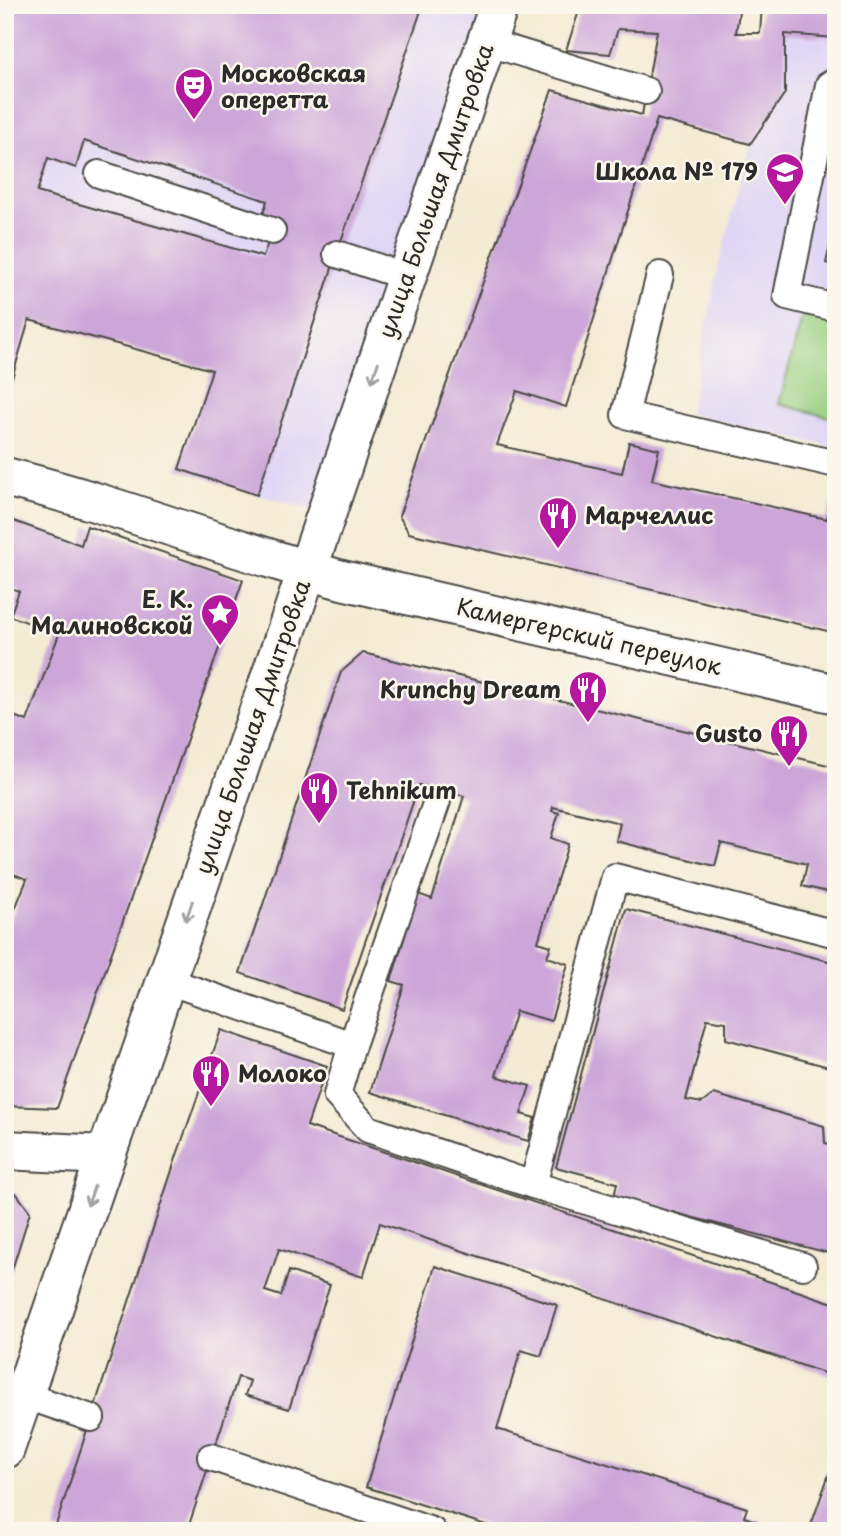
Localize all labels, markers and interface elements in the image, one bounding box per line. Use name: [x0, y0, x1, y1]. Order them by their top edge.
street label: улица Большая Дмитровка: [368, 38, 502, 343]
place label: Московская оперетта: [221, 55, 366, 116]
theatre icon: Московская оперетта: [173, 66, 215, 121]
school or university icon: Школа № 179: [764, 151, 806, 206]
place label: Школа № 179: [595, 153, 758, 188]
one-way arrow: [368, 360, 380, 382]
restaurant icon: Марчеллис: [537, 495, 579, 550]
place label: Марчеллис: [585, 497, 714, 532]
street label: улица Большая Дмитровка: [185, 574, 319, 879]
place label: Е. К. Малиновской: [31, 581, 193, 642]
street label: Камергерский переулок: [453, 588, 726, 683]
place icon: Е. К. Малиновской: [199, 592, 241, 647]
restaurant icon: Krunchy Dream: [567, 669, 609, 724]
place label: Krunchy Dream: [379, 671, 561, 706]
restaurant icon: Gusto: [768, 713, 810, 768]
place label: Gusto: [695, 715, 762, 750]
restaurant icon: Tehnikum: [298, 770, 340, 825]
place label: Tehnikum: [346, 772, 457, 807]
one-way arrow: [182, 900, 195, 922]
restaurant icon: Молоко: [190, 1053, 232, 1108]
place label: Молоко: [238, 1055, 327, 1090]
one-way arrow: [84, 1184, 96, 1206]

